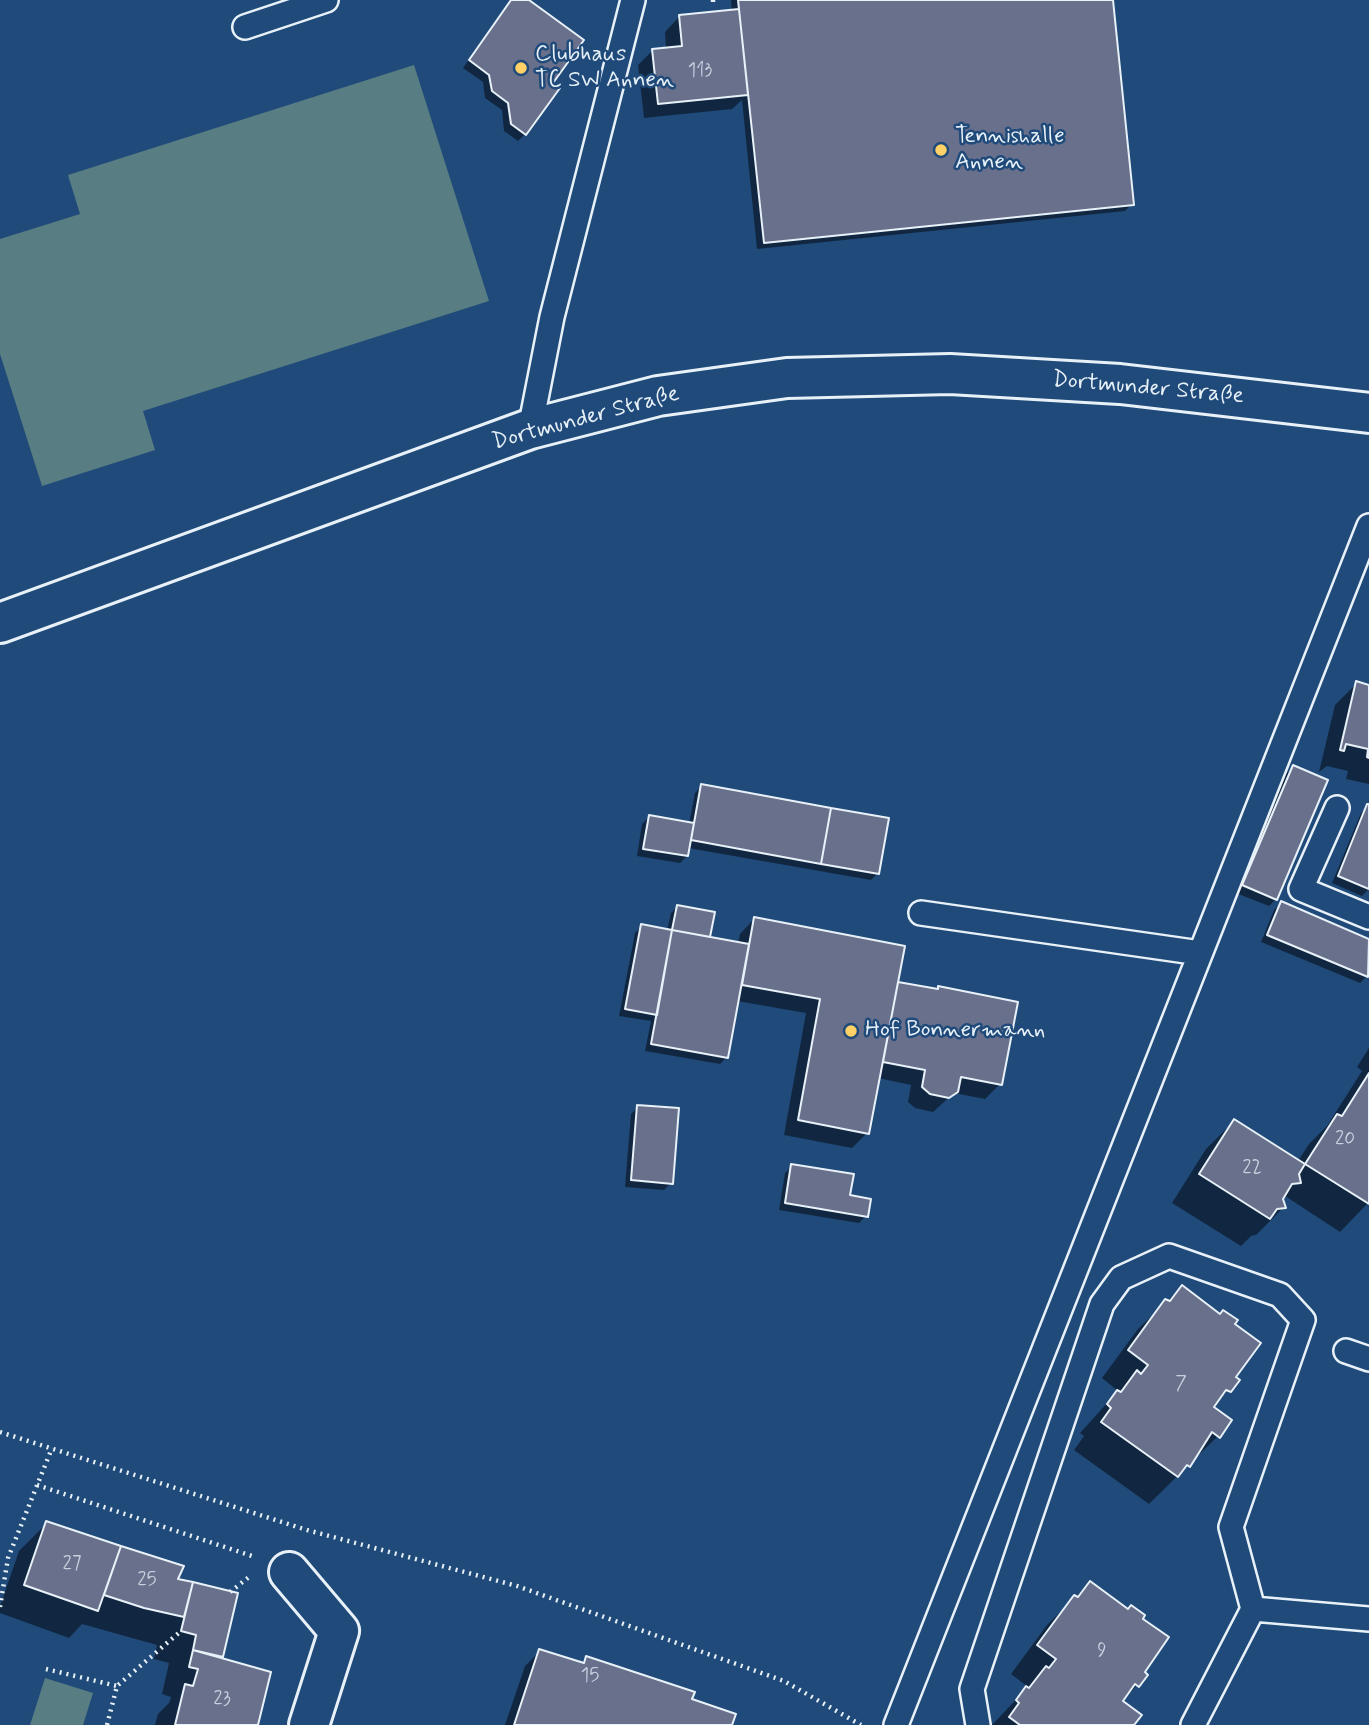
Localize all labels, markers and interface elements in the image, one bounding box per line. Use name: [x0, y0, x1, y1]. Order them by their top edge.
place label: Clubhaus TC SW Annen: [535, 41, 674, 95]
marker: Clubhaus TC SW Annen: [513, 60, 529, 76]
house number: 113: [688, 61, 712, 83]
place label: Tennishalle Annen: [955, 123, 1065, 177]
marker: Tennishalle Annen: [933, 142, 949, 158]
street label: Dortmunder Straße: [1051, 367, 1245, 411]
street label: Dortmunder Straße: [490, 381, 682, 457]
place label: Hof Bonnermann: [865, 1017, 1045, 1045]
marker: Hof Bonnermann: [843, 1023, 859, 1039]
house number: 20: [1335, 1129, 1355, 1151]
house number: 22: [1242, 1158, 1262, 1180]
house number: 7: [1175, 1374, 1187, 1396]
house number: 27: [63, 1554, 81, 1576]
house number: 25: [137, 1570, 157, 1592]
house number: 9: [1097, 1641, 1107, 1663]
house number: 15: [581, 1666, 599, 1688]
house number: 23: [213, 1689, 231, 1711]

